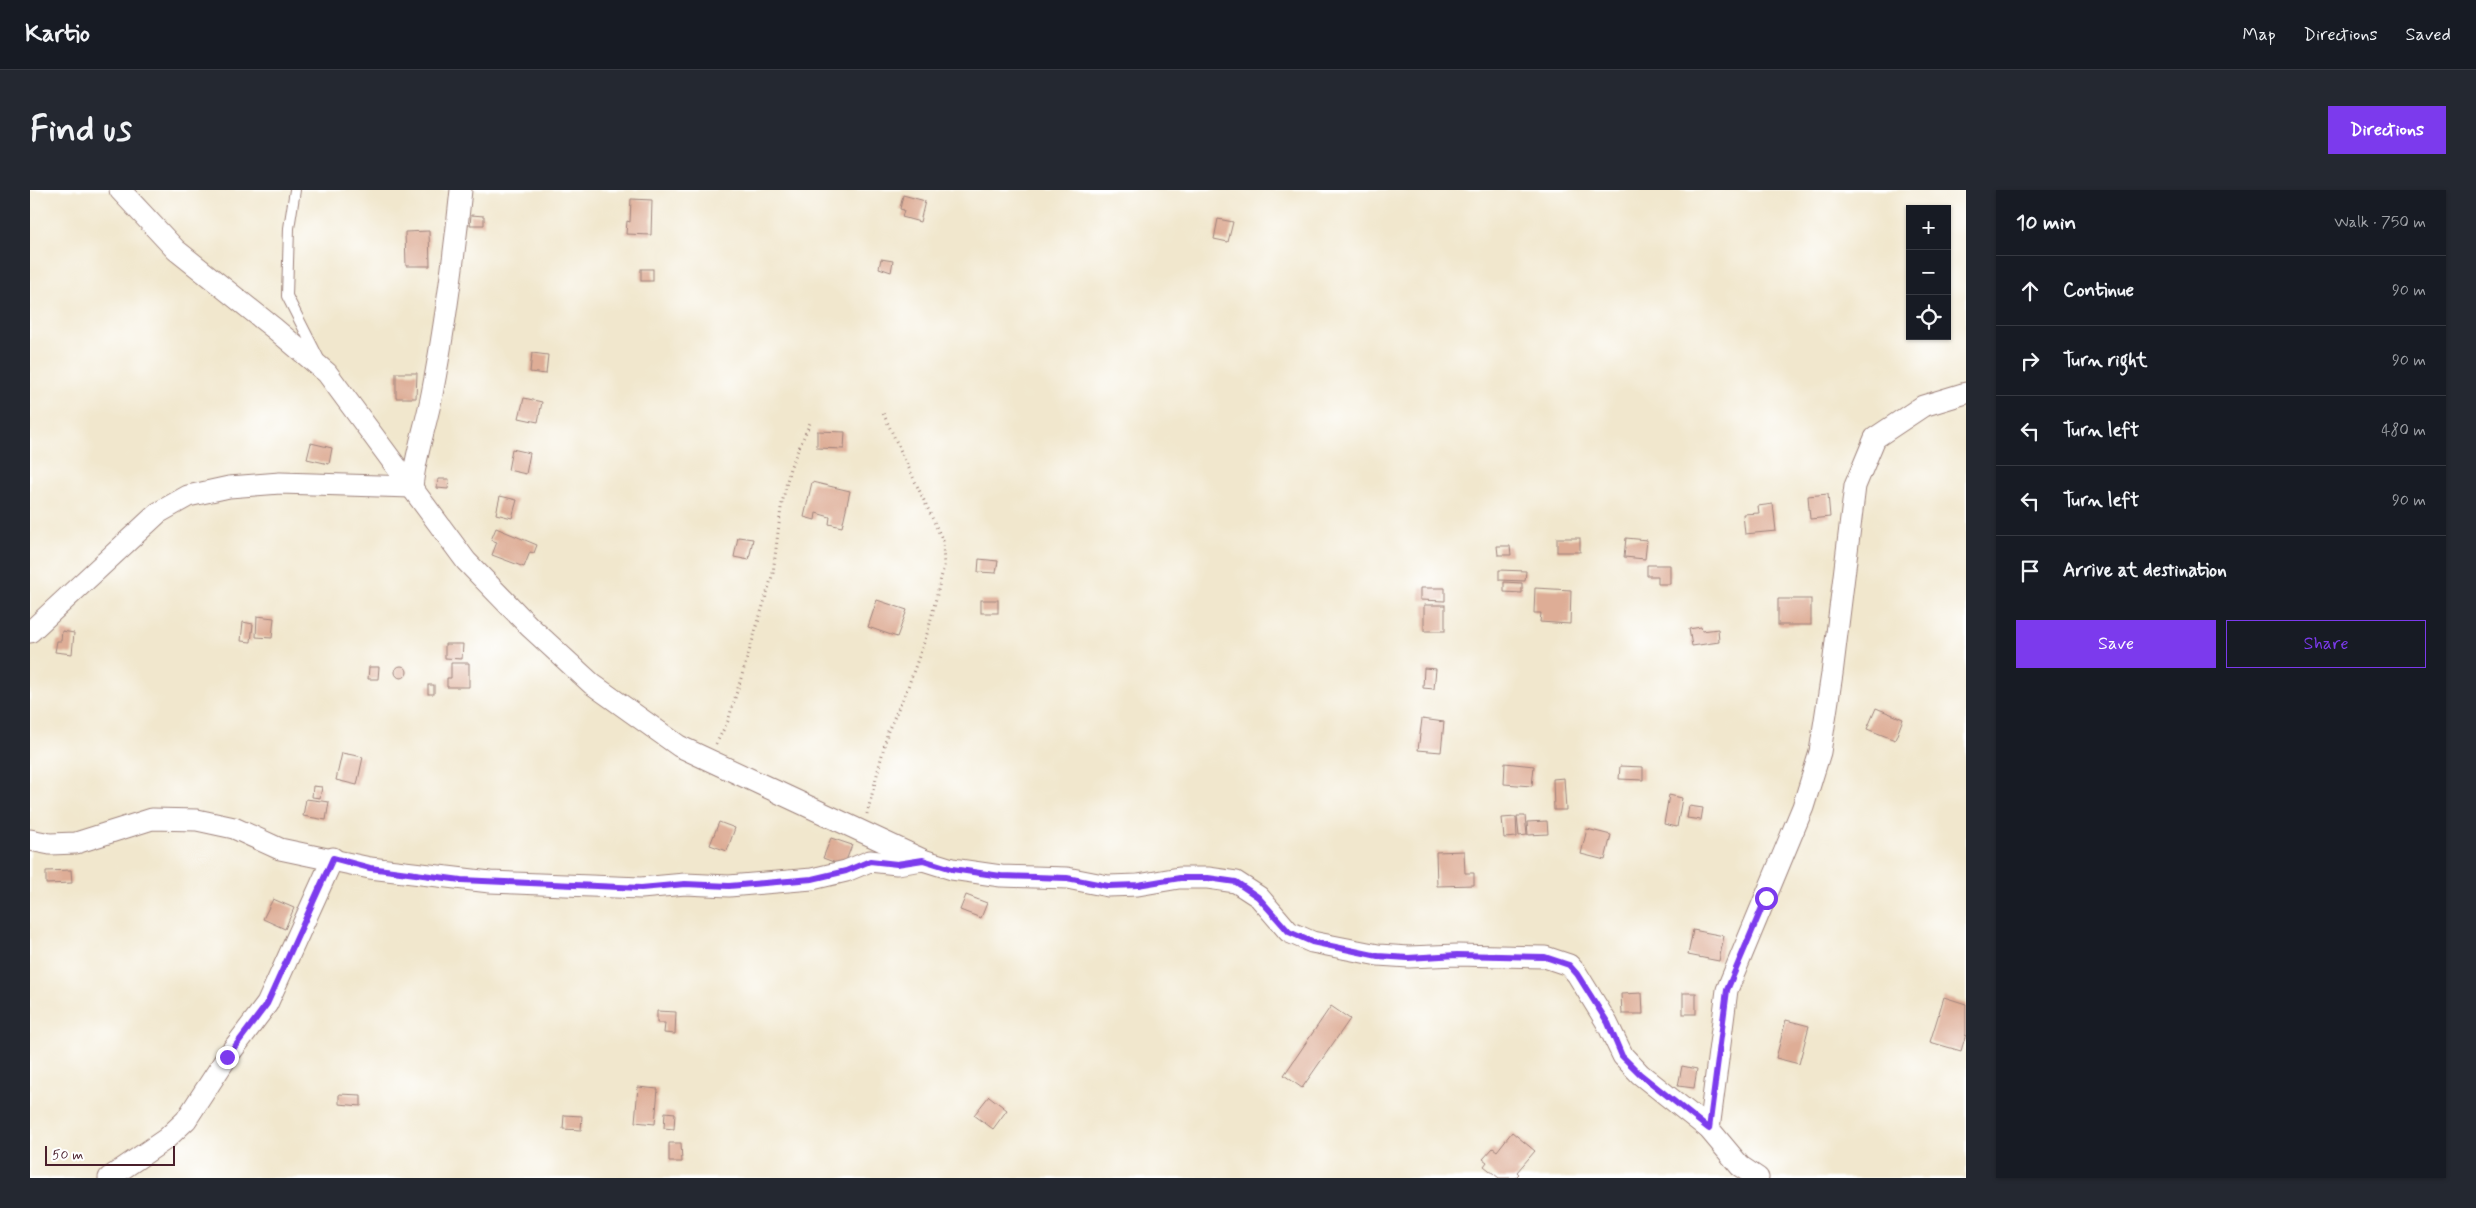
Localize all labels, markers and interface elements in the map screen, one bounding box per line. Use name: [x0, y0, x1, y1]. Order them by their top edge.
text: Kartio: [25, 19, 90, 50]
text: Map: [2243, 23, 2276, 47]
text: Directions: [2304, 23, 2378, 47]
text: Saved: [2406, 23, 2451, 47]
button: Directions: [2328, 106, 2446, 154]
text: Find us: [30, 107, 132, 153]
map controls: [1906, 205, 1951, 340]
button: +: [1906, 205, 1951, 250]
text: 10 min: [2016, 209, 2076, 237]
text: Walk · 750 m: [2334, 212, 2426, 233]
button: −: [1906, 250, 1951, 295]
icon: ahead: [2016, 277, 2044, 305]
text: Continue: [2063, 278, 2134, 303]
text: 90 m: [2392, 280, 2426, 301]
button: locate: [1906, 295, 1951, 340]
icon: right: [2016, 347, 2044, 375]
text: Turn right: [2063, 348, 2147, 373]
text: 90 m: [2392, 350, 2426, 371]
icon: left: [2016, 417, 2044, 445]
text: Turn left: [2063, 418, 2139, 443]
text: 480 m: [2381, 420, 2426, 441]
icon: left: [2016, 487, 2044, 515]
text: Turn left: [2063, 488, 2139, 513]
text: 90 m: [2392, 490, 2426, 511]
icon: arrive: [2016, 557, 2044, 585]
text: Arrive at destination: [2063, 558, 2227, 583]
button: Save: [2016, 620, 2216, 668]
button: Share: [2226, 620, 2426, 668]
route start: [1755, 887, 1778, 910]
route end: [216, 1046, 239, 1069]
scale bar: [45, 1143, 175, 1166]
text: 50 m: [52, 1146, 83, 1164]

